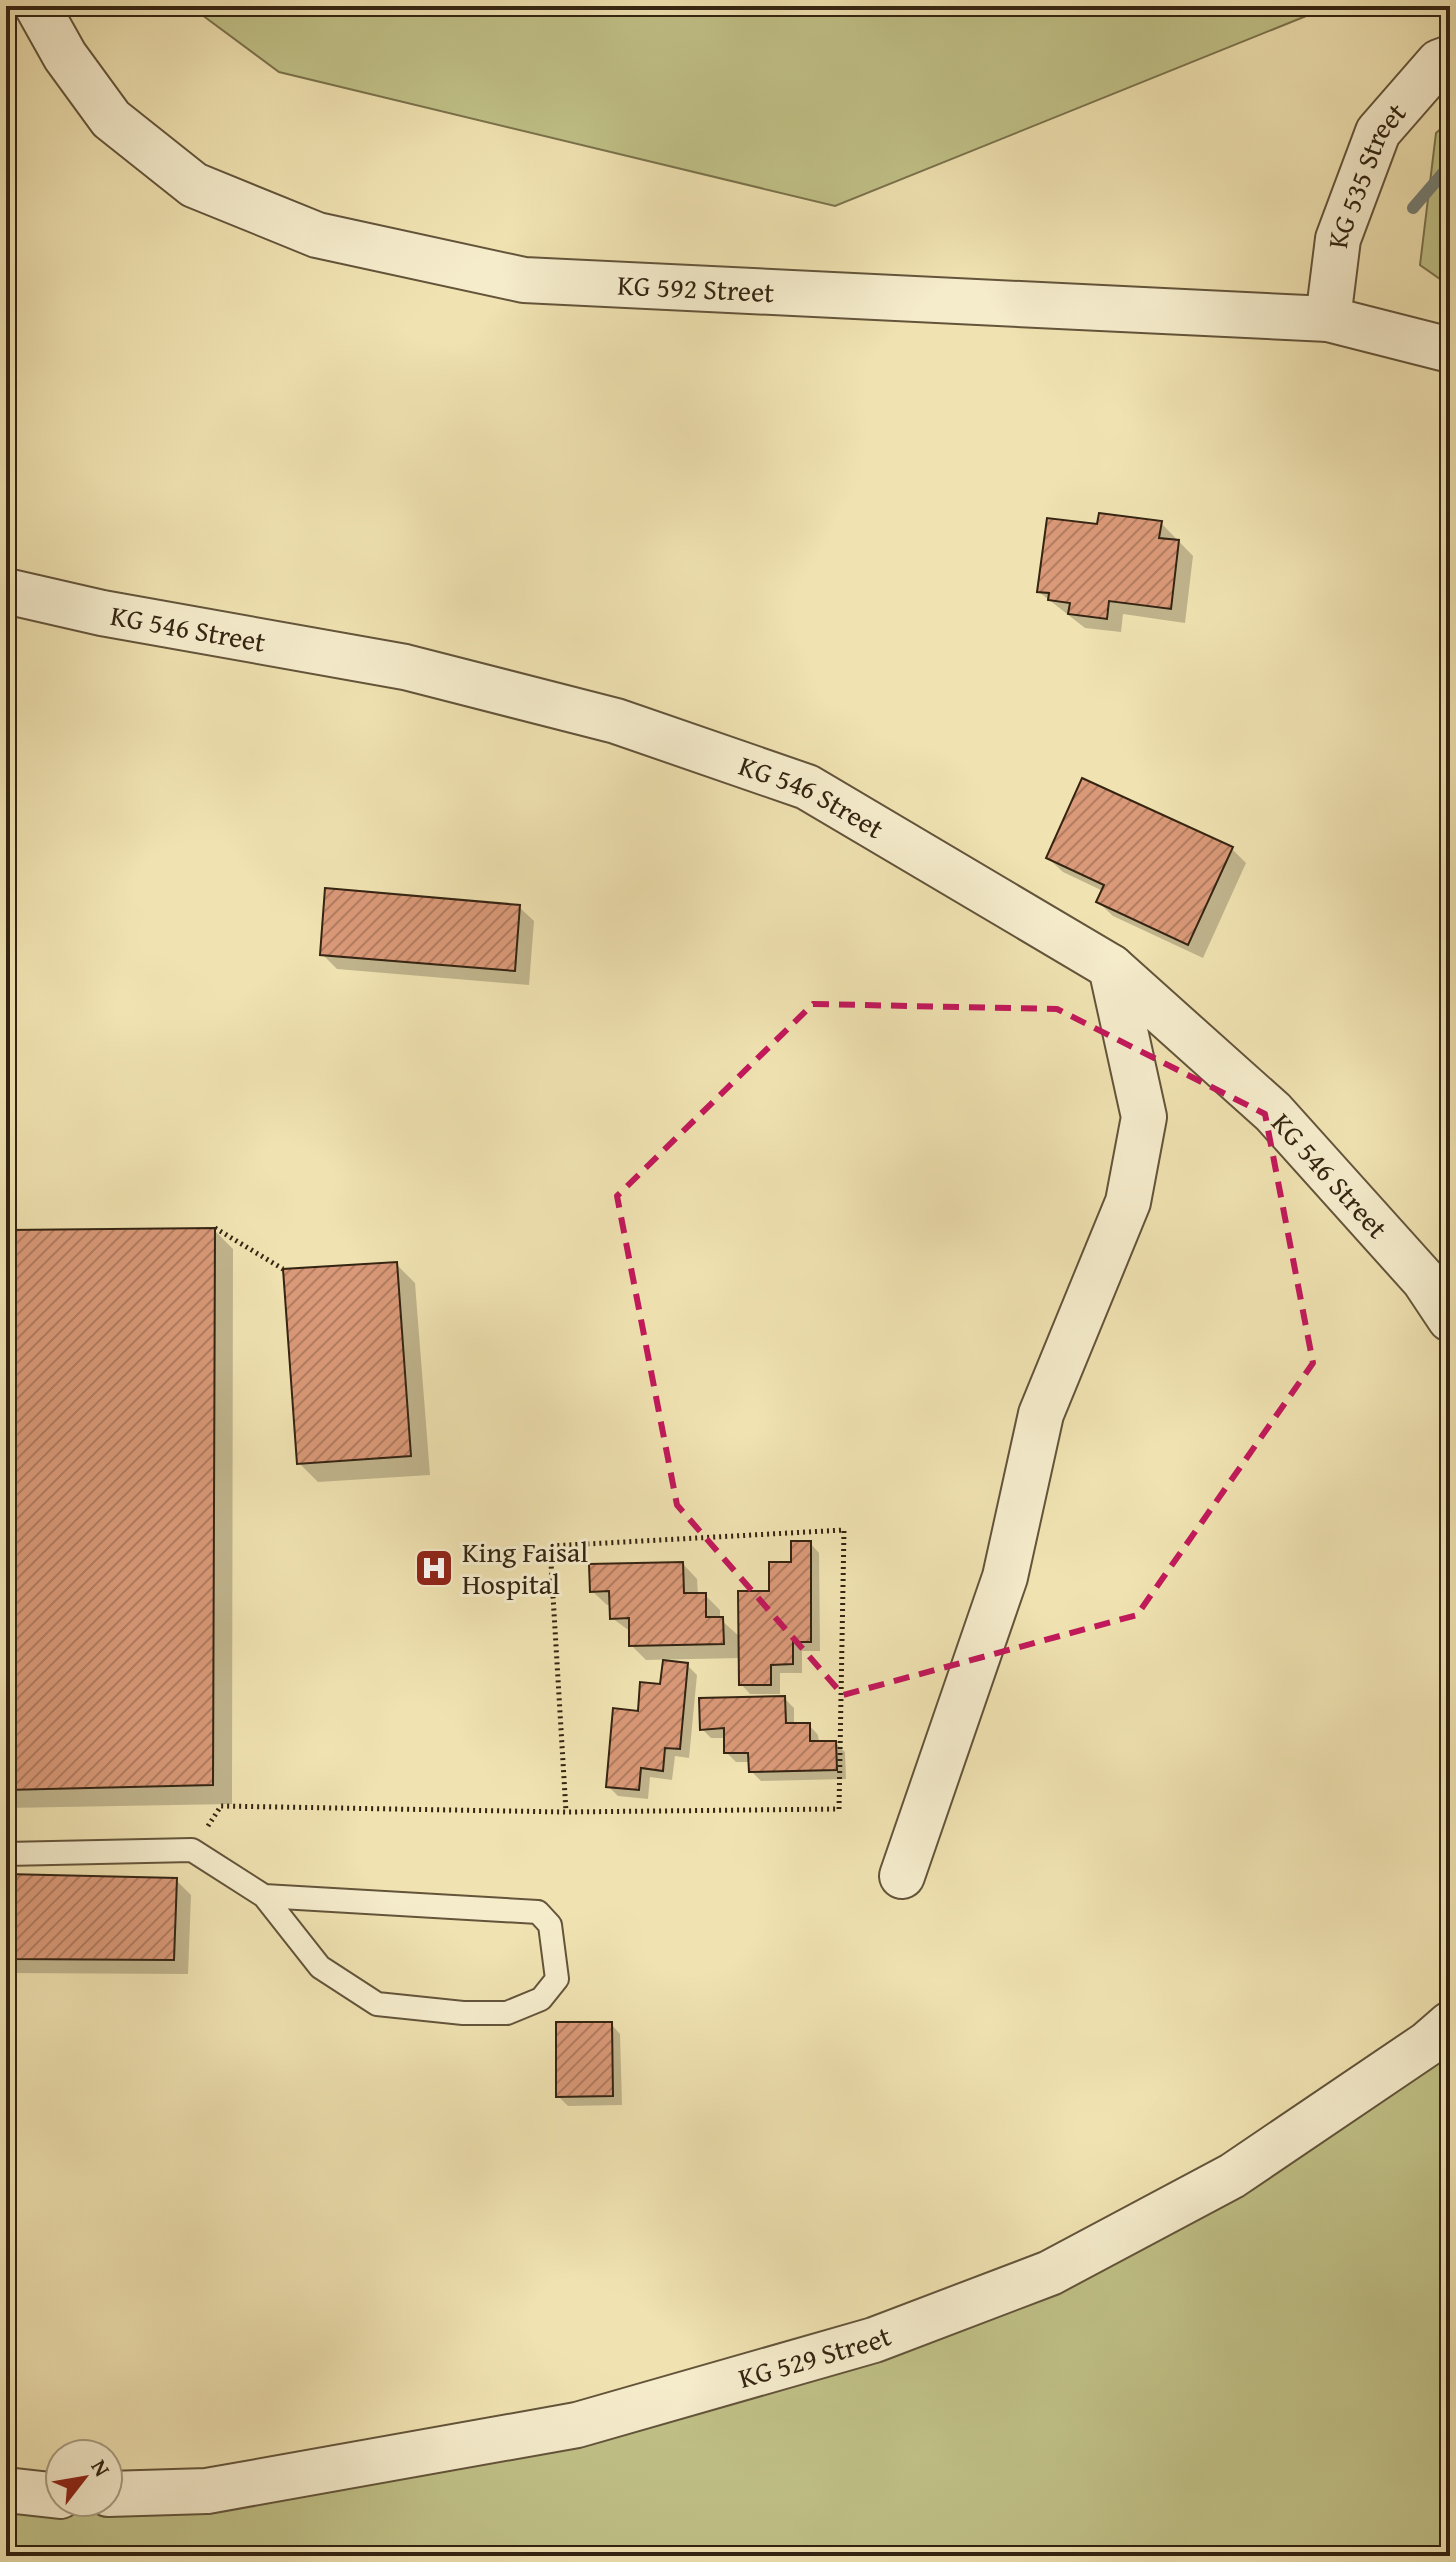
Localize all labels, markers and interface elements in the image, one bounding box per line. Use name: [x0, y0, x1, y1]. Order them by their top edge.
street label: KG 535 Street: [1316, 93, 1415, 250]
street label: KG 592 Street: [617, 264, 775, 312]
street label: KG 546 Street: [107, 594, 269, 662]
street label: KG 546 Street: [734, 744, 892, 848]
street label: KG 546 Street: [1263, 1103, 1398, 1247]
place label: King Faisal Hospital: [462, 1531, 588, 1604]
hospital icon: King Faisal Hospital: [413, 1547, 455, 1589]
street label: KG 529 Street: [733, 2314, 897, 2398]
north arrow: [44, 2438, 124, 2518]
text: N: [84, 2453, 119, 2482]

